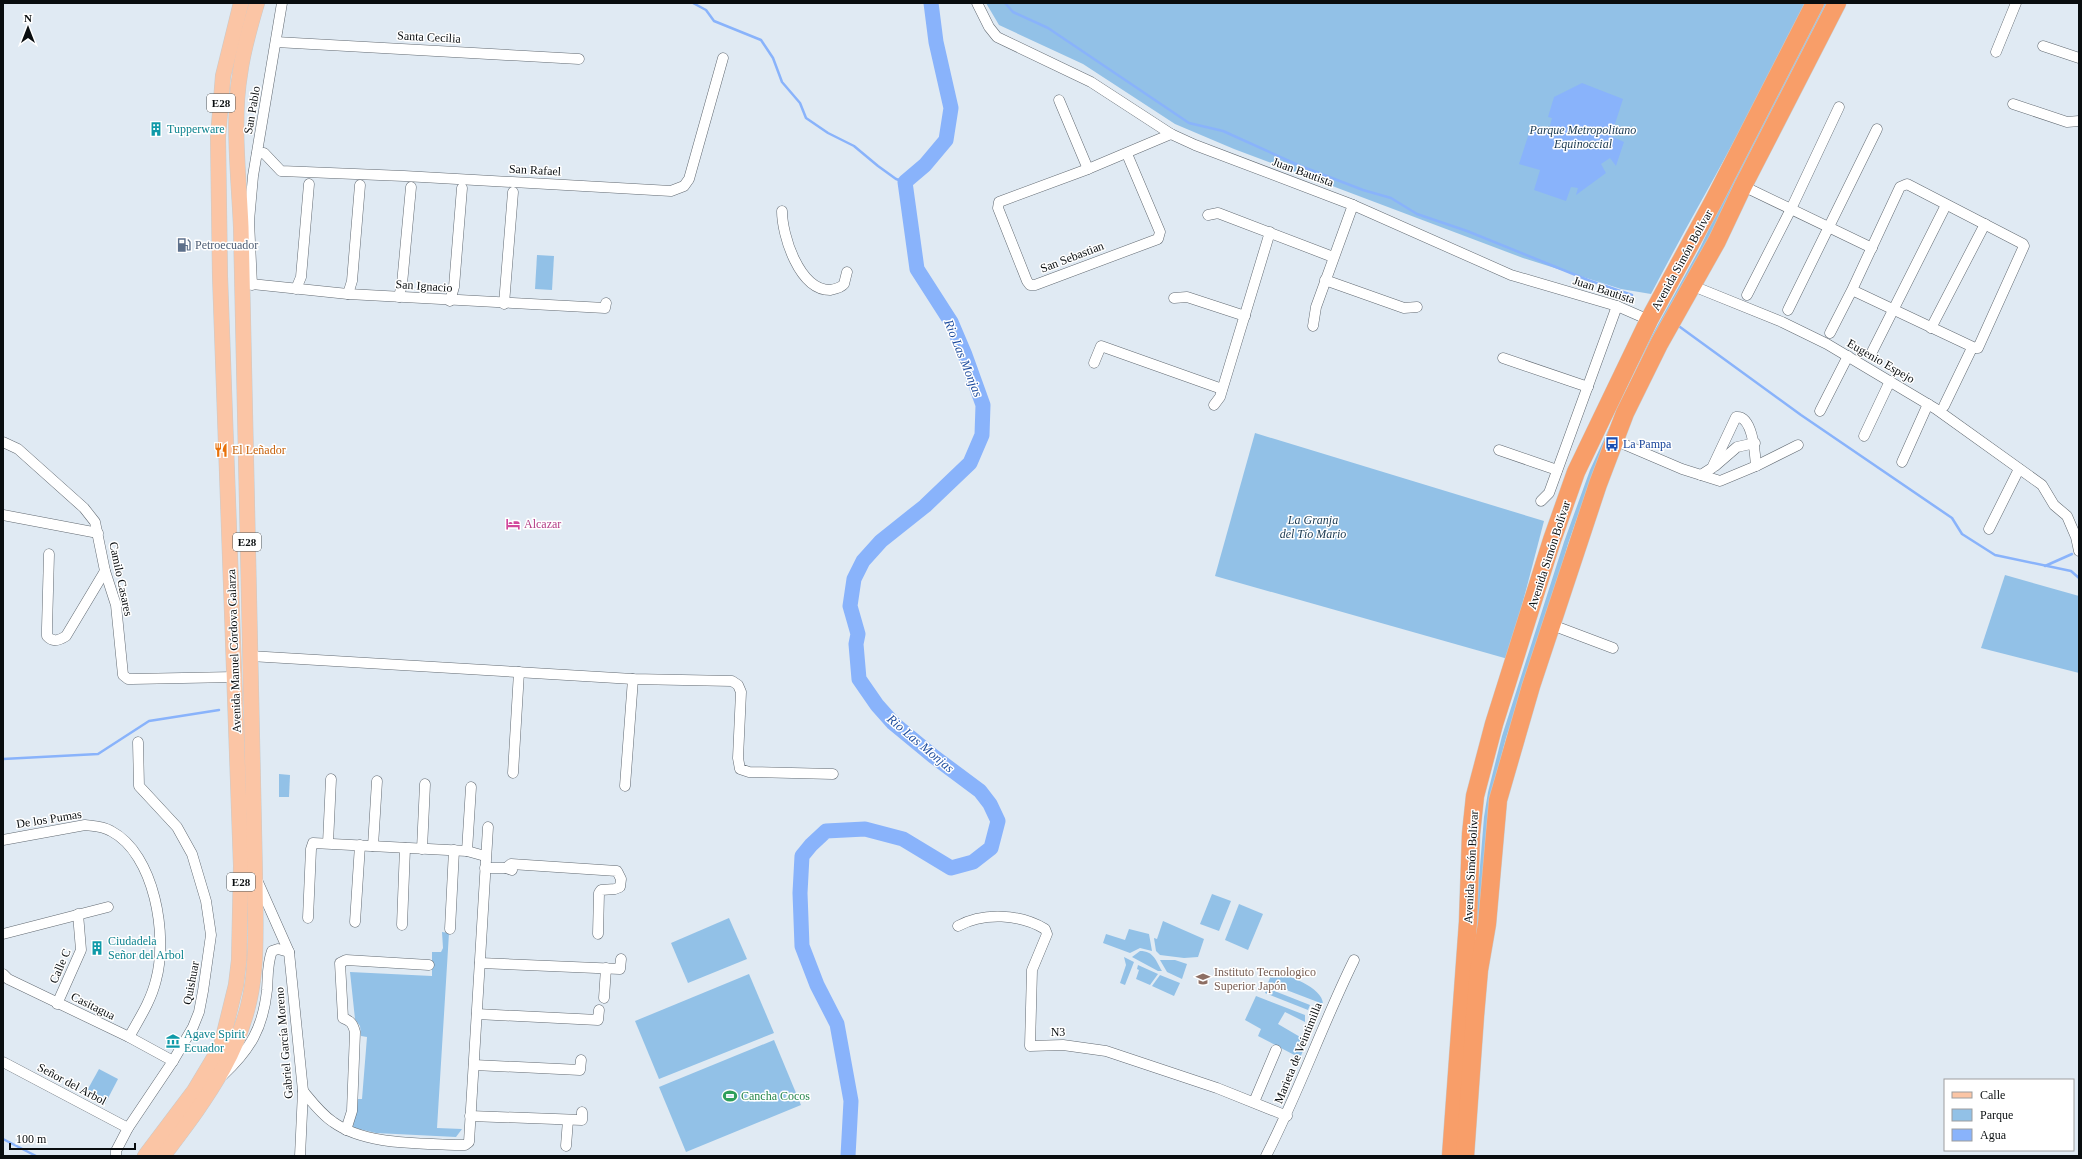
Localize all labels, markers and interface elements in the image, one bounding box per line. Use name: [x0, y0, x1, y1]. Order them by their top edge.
north arrow: [8, 8, 48, 48]
text: N: [24, 12, 32, 24]
street label: Santa Cecilia: [397, 28, 462, 46]
street label: San Pablo: [241, 85, 263, 135]
road number: E28: [207, 94, 235, 112]
building icon: Tupperware: [148, 121, 164, 137]
place label: Tupperware: [167, 122, 225, 136]
park label: Parque Metropolitano Equinoccial: [1529, 123, 1636, 151]
street label: Juan Bautista: [1270, 154, 1336, 190]
street label: San Rafael: [509, 162, 562, 178]
street label: Avenida Simón Bolívar: [1648, 207, 1716, 313]
fuel station icon: Petroecuador: [176, 237, 192, 253]
place label: Petroecuador: [195, 238, 258, 252]
street label: San Sebastian: [1038, 238, 1106, 276]
street label: Juan Bautista: [1571, 273, 1637, 307]
street label: San Ignacio: [395, 277, 453, 295]
water label: Rio Las Monjas: [941, 316, 986, 399]
street label: Eugenio Espejo: [1845, 336, 1917, 386]
bus stop icon: La Pampa: [1604, 436, 1620, 452]
place label: La Pampa: [1623, 437, 1672, 451]
restaurant icon: El Leñador: [213, 442, 229, 458]
place label: El Leñador: [232, 443, 286, 457]
street label: Avenida Simón Bolívar: [1525, 499, 1573, 611]
park label: La Granja del Tío Mario: [1280, 513, 1346, 541]
hotel icon: Alcazar: [505, 516, 521, 532]
place label: Alcazar: [524, 517, 561, 531]
road number: E28: [233, 533, 261, 551]
street label: Camilo Casares: [106, 541, 136, 618]
street label: Avenida Manuel Córdova Galarza: [224, 568, 244, 733]
water label: Rio Las Monjas: [884, 711, 957, 776]
street label: De los Pumas: [15, 807, 83, 831]
street label: Avenida Simón Bolívar: [1461, 810, 1481, 924]
road number: E28: [227, 873, 255, 891]
place label: Ciudadela Señor del Arbol: [108, 934, 185, 962]
building icon: Ciudadela Señor del Arbol: [89, 940, 105, 956]
street label: Calle C: [46, 947, 74, 985]
street label: Quishuar: [180, 960, 202, 1006]
place label: Instituto Tecnologico Superior Japón: [1214, 965, 1316, 993]
school or university icon: Instituto Tecnologico Superior Japón: [1195, 971, 1211, 987]
street label: Gabriel García Moreno: [272, 987, 296, 1099]
street label: Casitagua: [69, 989, 118, 1023]
street label: Marieta de Veintimilla: [1271, 1000, 1325, 1106]
street label: N3: [1051, 1025, 1065, 1039]
place label: Agave Spirit Ecuador: [184, 1027, 246, 1055]
museum icon: Agave Spirit Ecuador: [165, 1033, 181, 1049]
street label: Señor del Arbol: [35, 1060, 109, 1108]
legend: [1944, 1079, 2074, 1151]
sports icon: Cancha Cocos: [722, 1088, 738, 1104]
text: Calle: [1980, 1088, 2005, 1102]
place label: Cancha Cocos: [741, 1089, 810, 1103]
text: Parque: [1980, 1108, 2013, 1122]
scale bar: [10, 1125, 135, 1151]
text: Agua: [1980, 1128, 2007, 1142]
text: 100 m: [16, 1132, 47, 1146]

